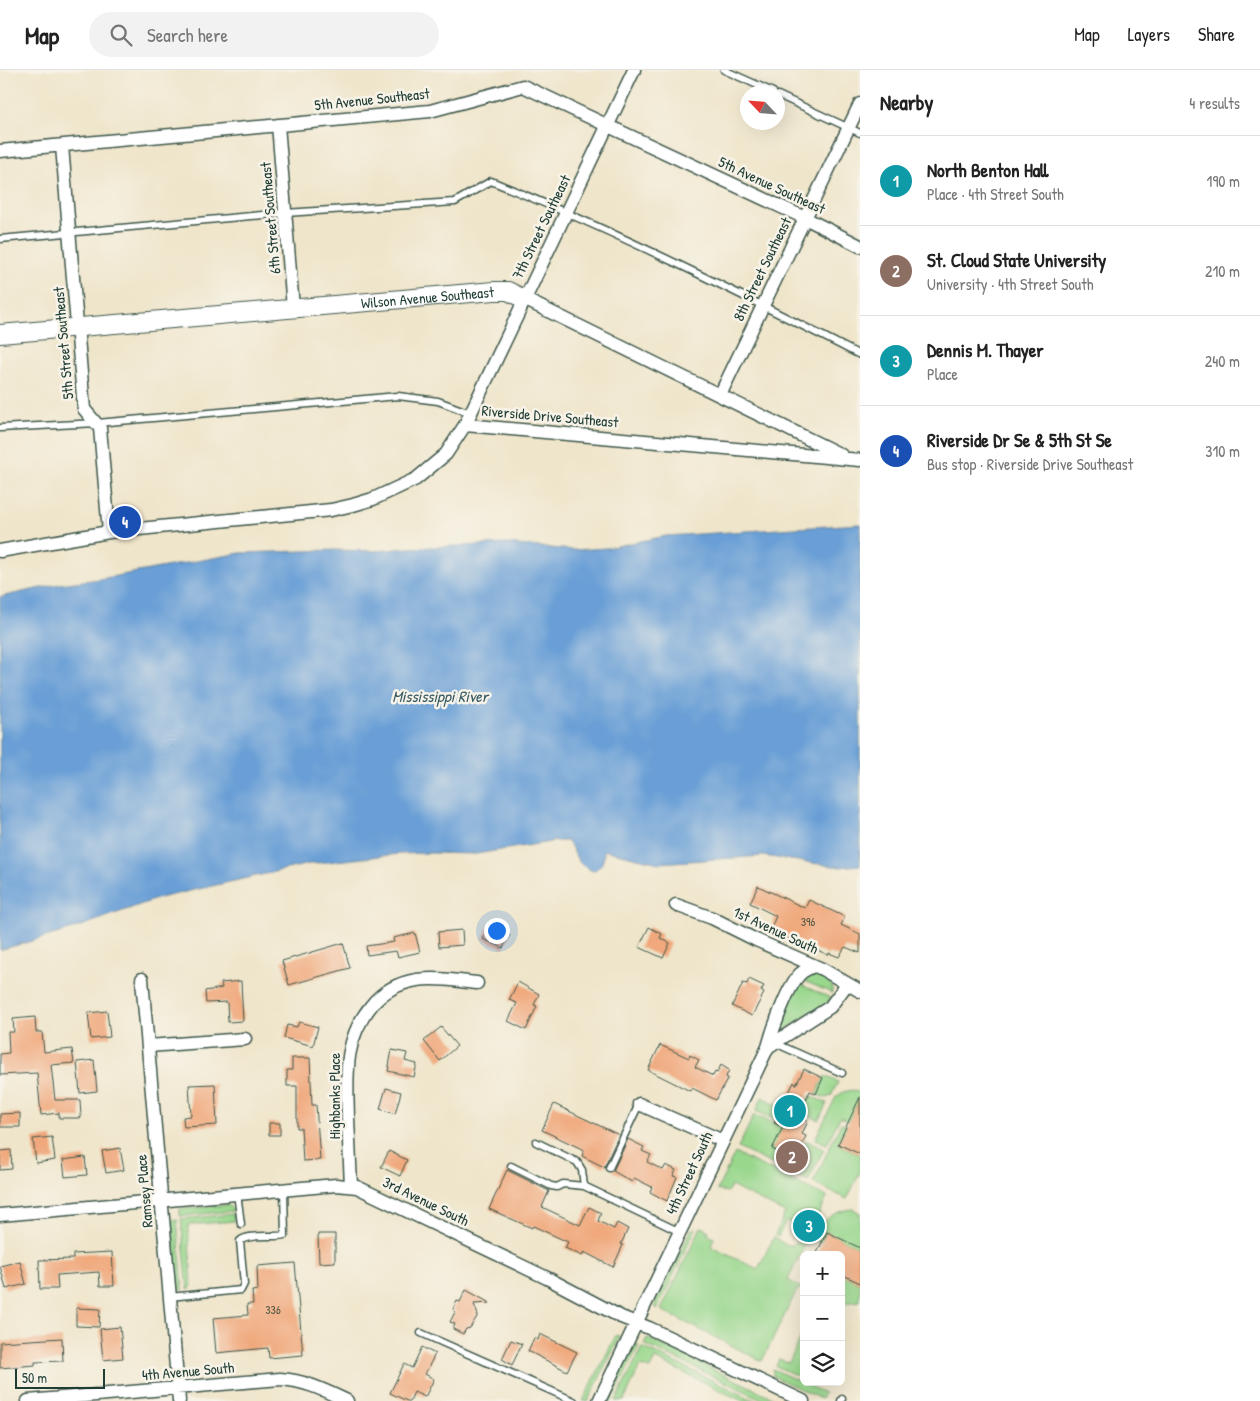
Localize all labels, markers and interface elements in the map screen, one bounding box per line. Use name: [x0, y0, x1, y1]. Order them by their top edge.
search box: [89, 12, 439, 57]
text: Map: [25, 19, 59, 51]
icon: search: [107, 21, 135, 49]
text: Search here: [147, 22, 228, 48]
text: Map: [1074, 22, 1100, 47]
text: Layers: [1128, 22, 1170, 47]
text: Share: [1198, 22, 1235, 47]
street label: 5th Avenue Southeast: [313, 82, 432, 116]
north arrow: [740, 85, 785, 130]
text: Nearby: [880, 88, 933, 117]
text: 4 results: [1189, 92, 1240, 114]
street label: 5th Avenue Southeast: [715, 151, 830, 219]
text: North Benton Hall: [927, 157, 1048, 183]
street label: 6th Street Southeast: [255, 160, 285, 275]
street label: 7th Street Southeast: [507, 170, 576, 283]
text: 1: [893, 170, 899, 192]
text: 190 m: [1207, 170, 1240, 192]
text: Place · 4th Street South: [927, 183, 1064, 205]
street label: 8th Street Southeast: [728, 213, 797, 324]
text: St. Cloud State University: [927, 247, 1106, 273]
text: 2: [892, 260, 900, 282]
text: 210 m: [1205, 260, 1240, 282]
text: University · 4th Street South: [927, 273, 1093, 295]
street label: Wilson Avenue Southeast: [360, 280, 496, 313]
street label: 5th Street Southeast: [48, 285, 78, 400]
text: Dennis M. Thayer: [927, 337, 1044, 363]
text: 3: [892, 350, 900, 372]
text: 240 m: [1205, 350, 1240, 372]
text: Place: [927, 363, 958, 385]
street label: Riverside Drive Southeast: [481, 400, 620, 433]
text: Riverside Dr Se & 5th St Se: [927, 427, 1112, 453]
text: 4: [893, 440, 899, 462]
text: 310 m: [1205, 440, 1240, 462]
text: Bus stop · Riverside Drive Southeast: [927, 453, 1133, 475]
pin: 4: [109, 503, 141, 541]
water label: Mississippi River: [392, 685, 490, 707]
street label: 1st Avenue South: [730, 901, 822, 959]
house number: 396: [801, 913, 815, 930]
your location: [484, 918, 510, 944]
street label: Highbanks Place: [324, 1053, 345, 1139]
pin: 1: [774, 1092, 806, 1130]
street label: 4th Street South: [661, 1128, 717, 1218]
pin: 2: [776, 1138, 808, 1176]
street label: Ramsey Place: [130, 1154, 158, 1228]
street label: 3rd Avenue South: [379, 1171, 473, 1231]
pin: 3: [793, 1207, 825, 1245]
map controls: [800, 1251, 845, 1386]
button: +: [800, 1251, 845, 1296]
button: −: [800, 1296, 845, 1341]
house number: 336: [265, 1301, 281, 1318]
button: layers: [800, 1341, 845, 1386]
street label: 4th Avenue South: [141, 1357, 235, 1385]
scale bar: [15, 1366, 105, 1389]
text: 50 m: [22, 1368, 47, 1387]

